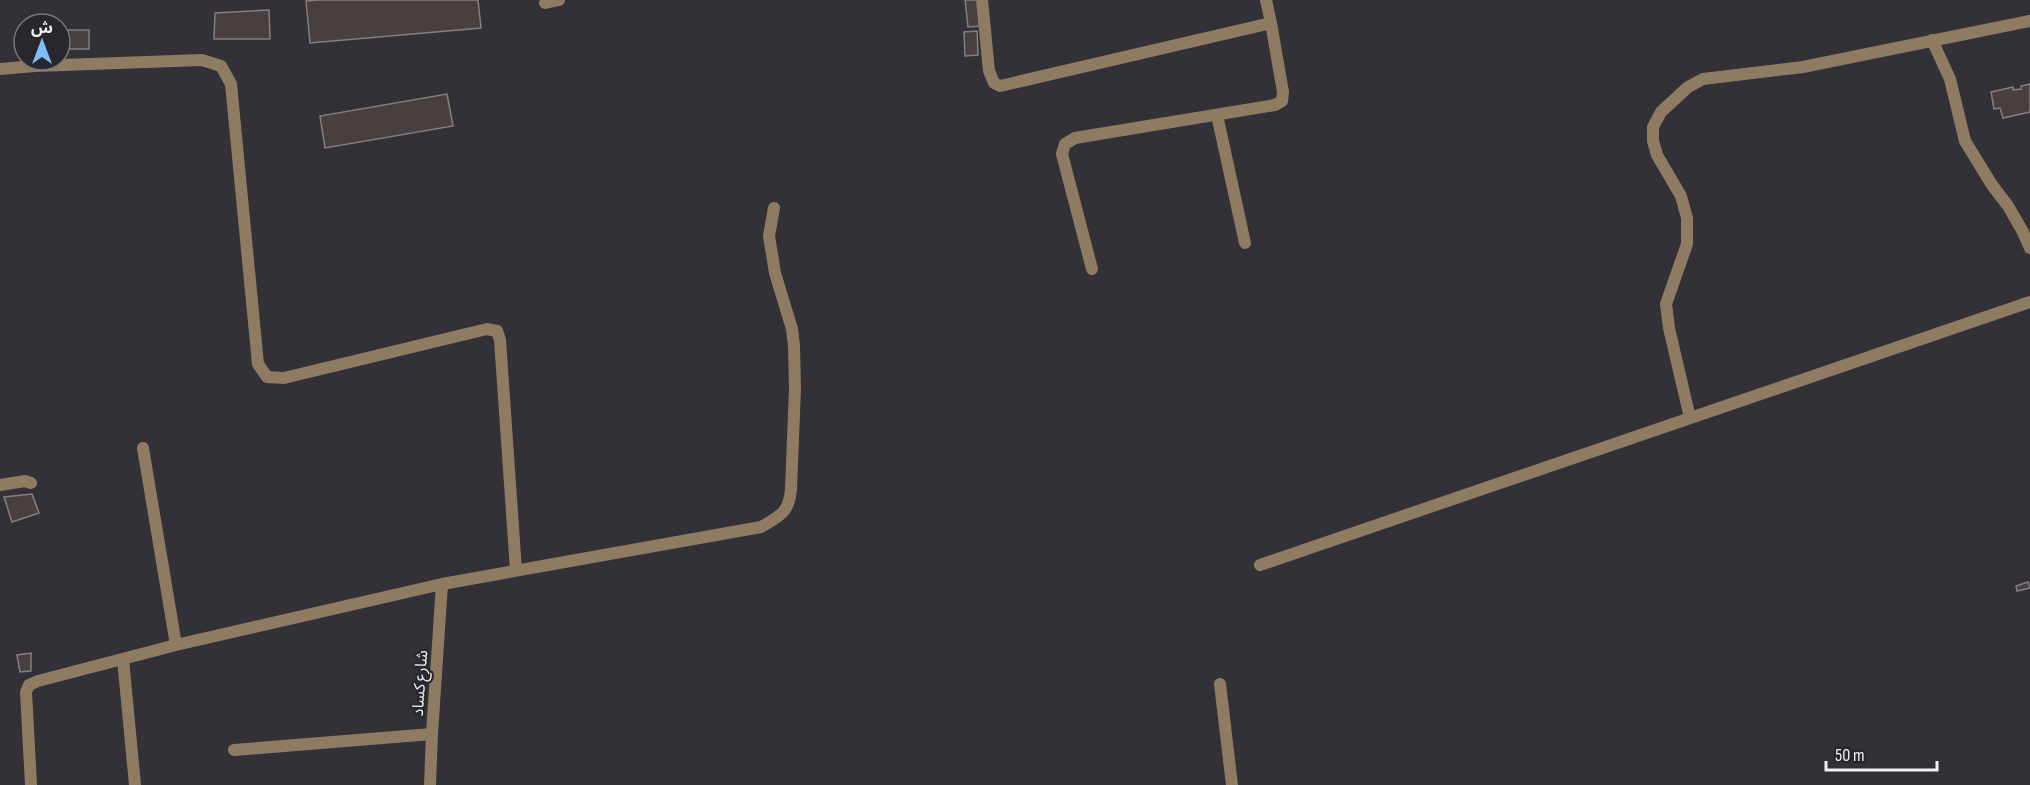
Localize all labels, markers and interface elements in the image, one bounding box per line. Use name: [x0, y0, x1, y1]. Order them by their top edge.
north arrow: [12, 12, 72, 72]
text: ش: [31, 19, 53, 38]
street label: شارع كساد: [409, 649, 434, 717]
scale bar: [1826, 734, 1937, 772]
text: 50 m: [1835, 745, 1865, 766]

